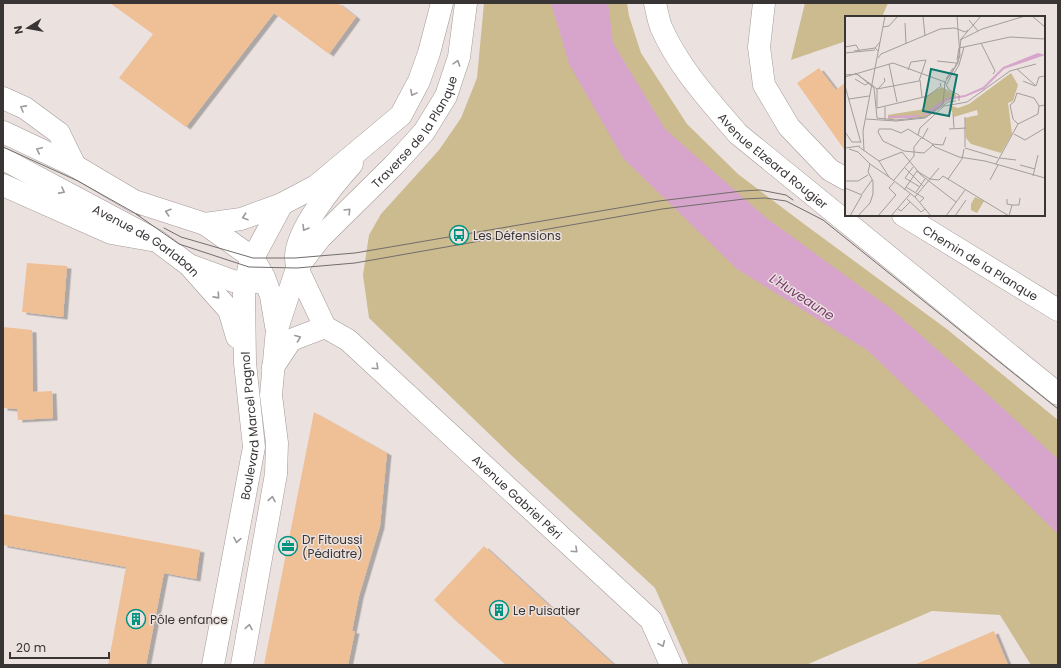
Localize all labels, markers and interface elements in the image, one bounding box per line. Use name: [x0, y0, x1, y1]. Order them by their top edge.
north arrow: [8, 8, 48, 48]
inset map: [845, 16, 1045, 216]
text: N: [10, 24, 27, 35]
one-way arrow: [452, 60, 461, 67]
street label: Traverse de la Planque: [367, 73, 461, 191]
one-way arrow: [410, 89, 418, 96]
one-way arrow: [20, 105, 27, 112]
street label: Avenue Elzeard Rougier: [715, 109, 832, 213]
one-way arrow: [35, 146, 42, 154]
one-way arrow: [58, 186, 65, 193]
street label: Avenue de Garlaban: [90, 200, 204, 280]
one-way arrow: [164, 208, 171, 217]
one-way arrow: [343, 208, 351, 216]
one-way arrow: [242, 212, 249, 221]
street label: Chemin de la Planque: [920, 221, 1042, 304]
one-way arrow: [303, 224, 310, 231]
bus stop icon: Les Défensions: [448, 224, 470, 246]
place label: Les Défensions: [473, 227, 561, 244]
water label: L'Huveaune: [766, 269, 838, 325]
one-way arrow: [212, 291, 219, 298]
one-way arrow: [294, 334, 301, 342]
street label: Boulevard Marcel Pagnol: [236, 352, 263, 501]
one-way arrow: [371, 362, 379, 369]
street label: Avenue Gabriel Péri: [469, 451, 566, 543]
one-way arrow: [267, 496, 276, 502]
place label: Dr Fitoussi (Pédiatre): [302, 531, 363, 562]
office icon: Dr Fitoussi (Pédiatre): [277, 535, 299, 557]
one-way arrow: [233, 537, 242, 543]
one-way arrow: [570, 545, 578, 552]
building icon: Le Puisatier: [488, 599, 510, 621]
place label: Le Puisatier: [513, 602, 581, 619]
building icon: Pôle enfance: [125, 608, 147, 630]
place label: Pôle enfance: [150, 611, 228, 628]
one-way arrow: [244, 624, 253, 630]
scale bar: [10, 634, 109, 660]
text: 20 m: [16, 639, 46, 656]
one-way arrow: [657, 639, 665, 647]

